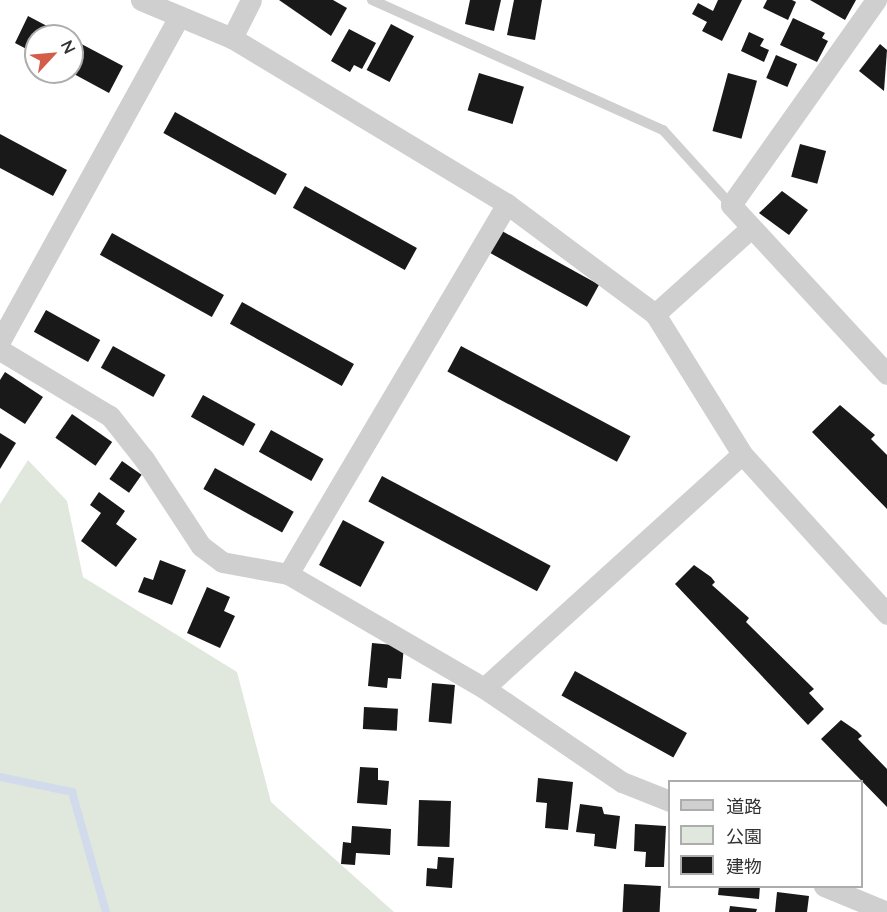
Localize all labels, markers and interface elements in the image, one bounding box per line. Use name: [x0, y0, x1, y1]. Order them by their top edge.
north arrow: [24, 24, 84, 84]
text: N: [58, 37, 80, 56]
legend: [668, 780, 863, 888]
text: 道路: [726, 795, 762, 817]
text: 公園: [726, 825, 762, 847]
text: 建物: [726, 855, 762, 877]

